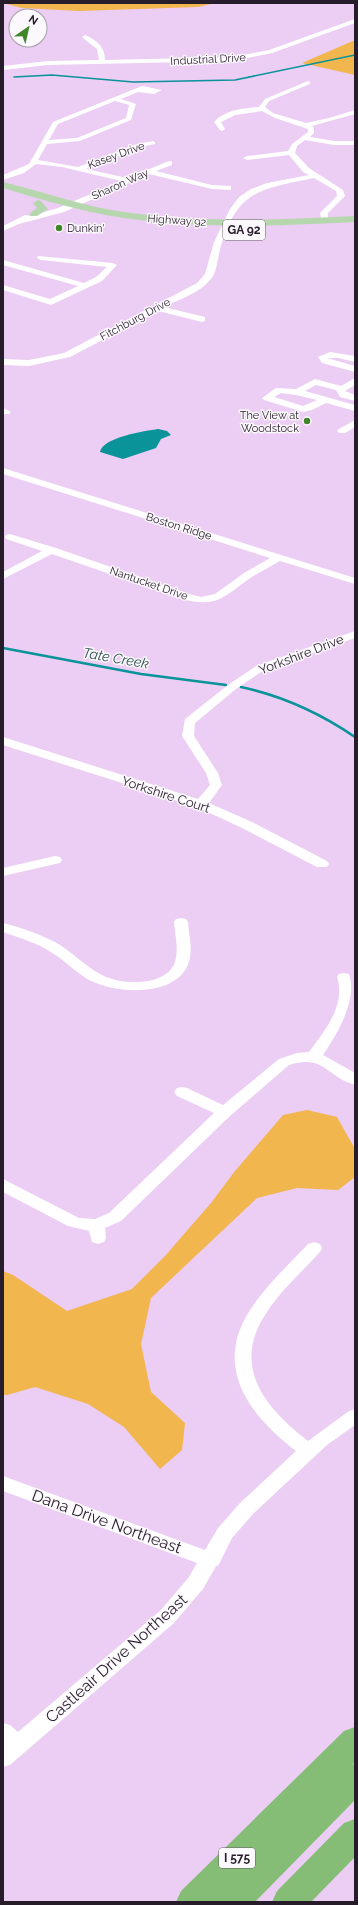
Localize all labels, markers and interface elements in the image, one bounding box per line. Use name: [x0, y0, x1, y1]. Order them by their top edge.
north arrow: [8, 8, 48, 48]
text: N: [26, 12, 40, 28]
street label: Industrial Drive: [170, 51, 247, 68]
street label: Kasey Drive: [86, 139, 147, 172]
street label: Sharon Way: [90, 166, 151, 203]
street label: Highway 92: [147, 212, 207, 229]
road number: GA 92: [223, 220, 265, 240]
place label: Dunkin': [67, 222, 105, 235]
marker: Dunkin': [54, 223, 64, 233]
street label: Fitchburg Drive: [98, 295, 173, 343]
place label: The View at Woodstock: [240, 409, 299, 435]
marker: The View at Woodstock: [302, 416, 312, 426]
street label: Boston Ridge: [144, 510, 214, 543]
street label: Nantucket Drive: [108, 564, 190, 603]
street label: Yorkshire Drive: [257, 631, 346, 678]
water label: Tate Creek: [82, 644, 151, 672]
street label: Yorkshire Court: [120, 773, 212, 816]
street label: Dana Drive Northeast: [29, 1486, 185, 1558]
street label: Castleair Drive Northeast: [42, 1589, 191, 1727]
road number: I 575: [219, 1848, 255, 1868]

